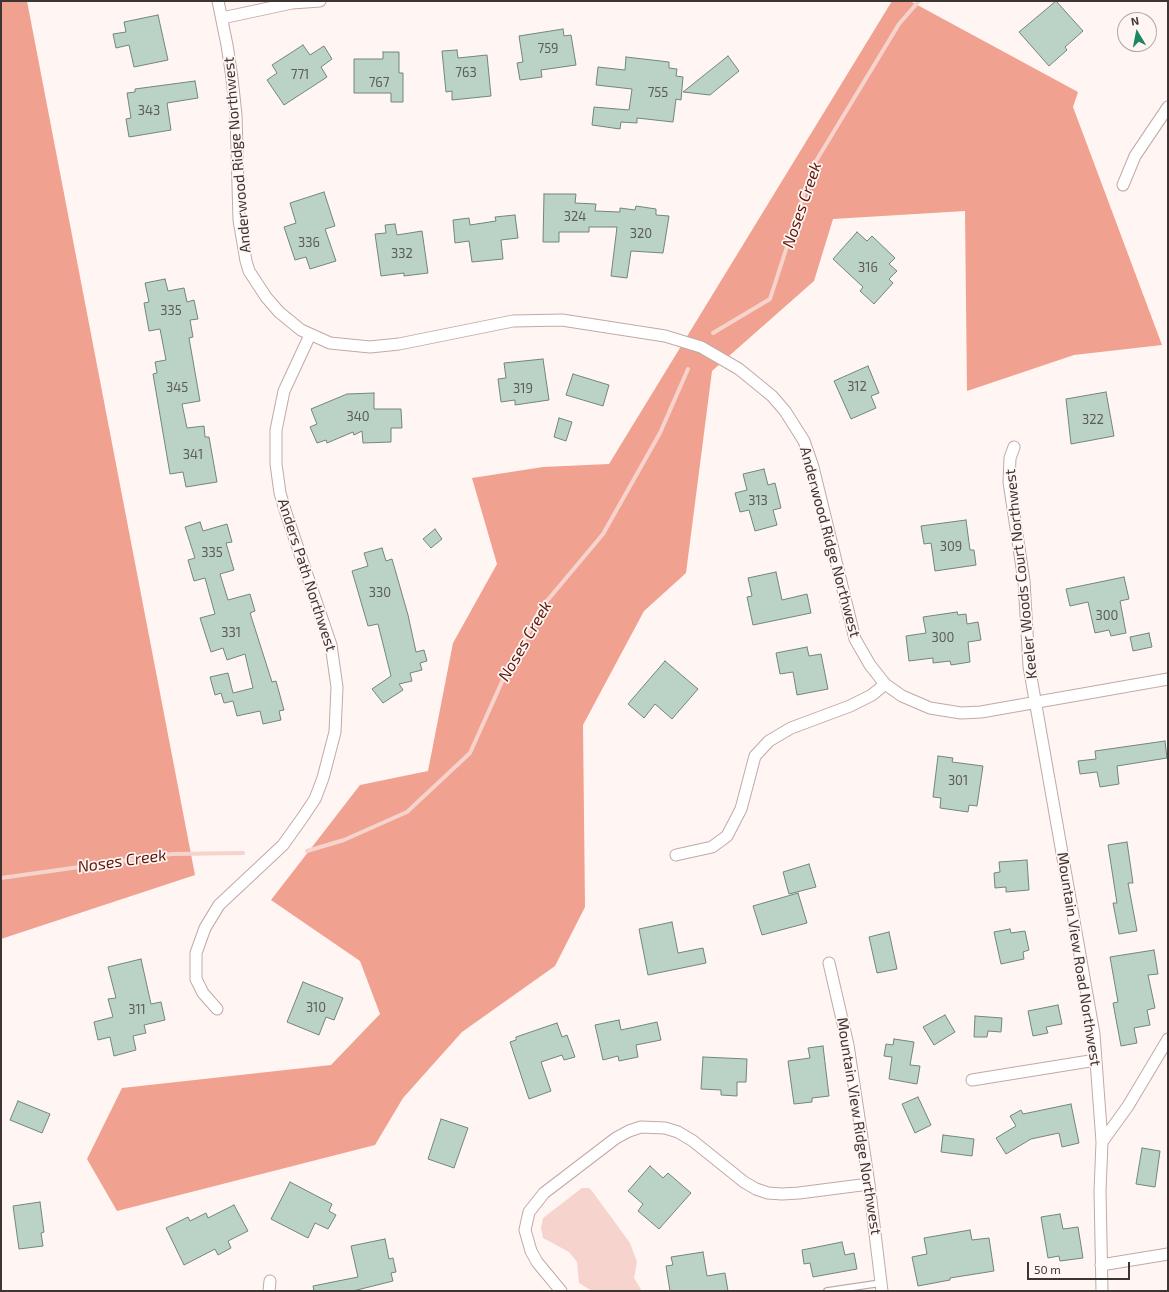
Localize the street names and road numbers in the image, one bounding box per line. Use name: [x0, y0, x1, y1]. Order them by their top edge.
street label: Anderwood Ridge Northwest: [219, 56, 255, 254]
street label: Anderwood Ridge Northwest: [796, 445, 864, 639]
street label: Keeler Woods Court Northwest: [1001, 468, 1041, 680]
street label: Anders Path Northwest: [274, 496, 340, 654]
street label: Mountain View Road Northwest: [1053, 851, 1105, 1067]
street label: Mountain View Ridge Northwest: [833, 1016, 885, 1236]

